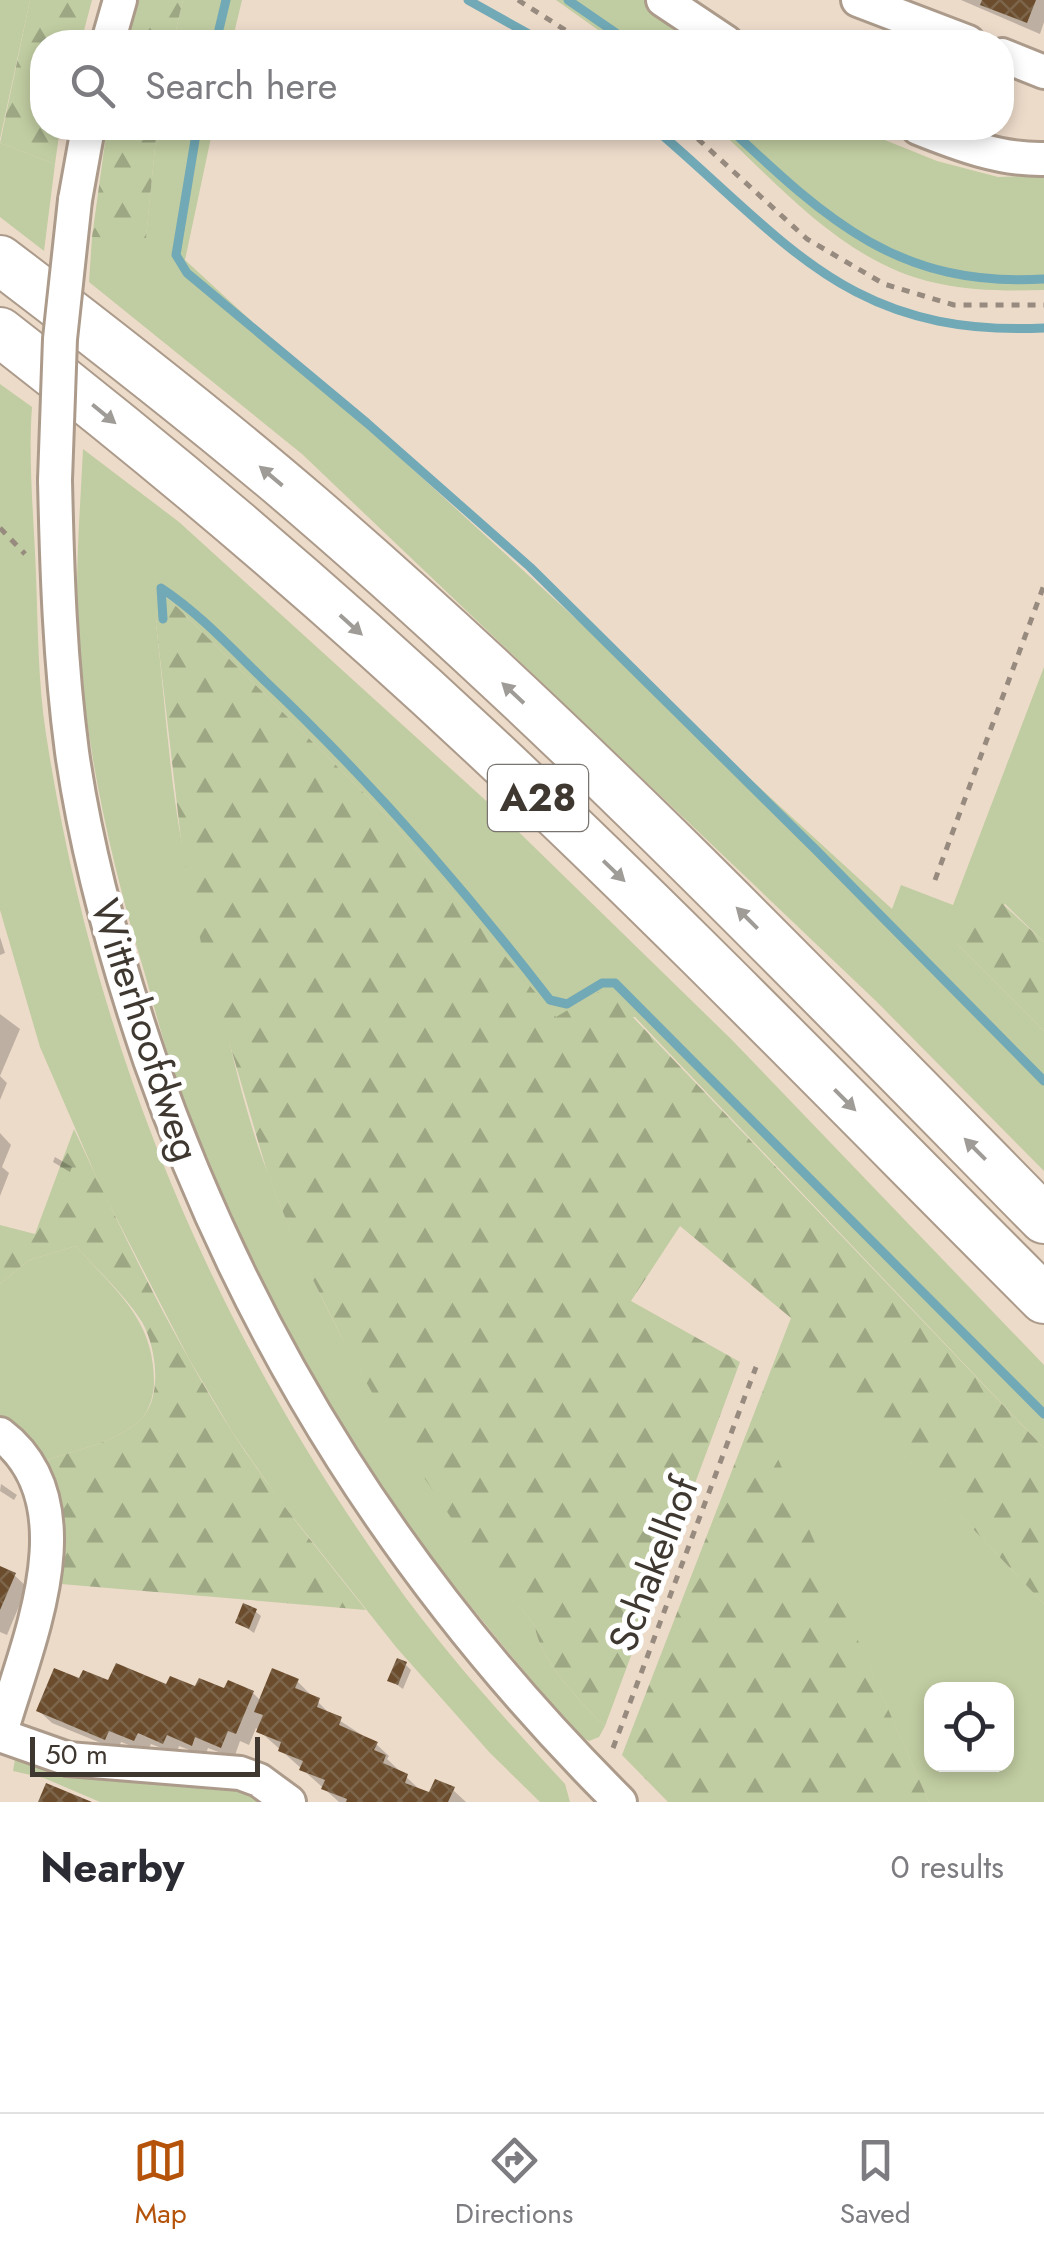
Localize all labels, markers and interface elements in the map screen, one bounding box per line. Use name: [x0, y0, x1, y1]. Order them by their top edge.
search box: [30, 30, 1014, 140]
icon: search: [65, 58, 120, 113]
text: Search here: [145, 58, 337, 113]
one-way arrow: [92, 402, 117, 424]
one-way arrow: [259, 465, 284, 487]
one-way arrow: [339, 613, 363, 636]
one-way arrow: [501, 682, 526, 704]
road number: A28: [488, 765, 588, 831]
one-way arrow: [602, 859, 626, 882]
street label: Witterhoofdweg: [76, 891, 216, 1169]
one-way arrow: [735, 906, 759, 930]
one-way arrow: [832, 1088, 856, 1111]
one-way arrow: [964, 1138, 988, 1162]
street label: Schakelhof: [593, 1467, 713, 1660]
map controls: [924, 1682, 1014, 1772]
button: locate: [924, 1682, 1014, 1772]
scale bar: [30, 1732, 260, 1776]
text: 50 m: [45, 1734, 108, 1775]
text: Nearby: [40, 1837, 184, 1898]
text: 0 results: [891, 1844, 1004, 1890]
tab: Map: [133, 2133, 188, 2234]
tab: Directions: [455, 2133, 573, 2234]
tab: Saved: [840, 2133, 911, 2234]

